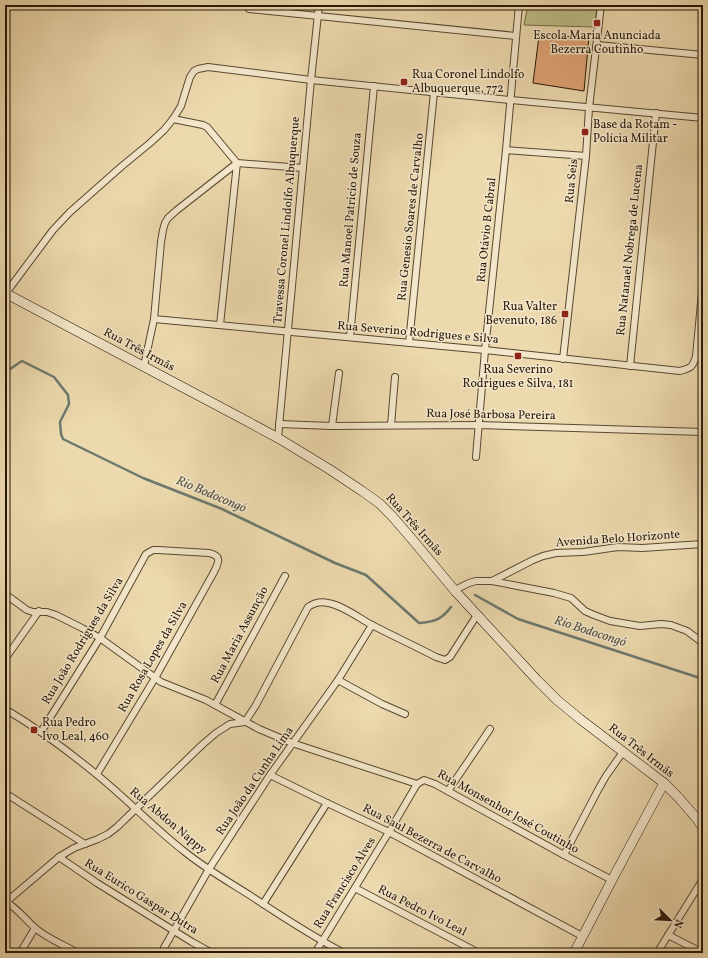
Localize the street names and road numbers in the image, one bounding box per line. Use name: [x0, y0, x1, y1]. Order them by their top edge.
street label: Travessa Coronel Lindolfo Albuquerque: [270, 116, 304, 324]
street label: Rua Manoel Patricio de Souza: [336, 132, 366, 288]
street label: Rua Genesio Soares de Carvalho: [394, 132, 428, 302]
street label: Rua Seis: [562, 158, 582, 204]
street label: Rua Natanael Nobrega de Lucena: [613, 163, 647, 337]
street label: Rua Otávio B Cabral: [474, 176, 501, 283]
street label: Rua Severino Rodrigues e Silva: [337, 318, 499, 348]
street label: Rua Três Irmãs: [100, 324, 178, 376]
street label: Rua José Barbosa Pereira: [426, 406, 556, 424]
street label: Rua Três Irmãs: [382, 490, 446, 560]
street label: Avenida Belo Horizonte: [555, 527, 681, 551]
street label: Rua João Rodrigues da Silva: [39, 574, 127, 708]
street label: Rua Maria Assunção: [208, 584, 272, 686]
street label: Rua Rosa Lopes da Silva: [115, 599, 191, 715]
street label: Rua Três Irmãs: [605, 720, 677, 782]
street label: Rua João da Cunha Lima: [213, 724, 297, 838]
street label: Rua Monsenhor José Coutinho: [434, 766, 582, 858]
street label: Rua Abdon Nappy: [126, 784, 210, 858]
street label: Rua Saul Bezerra de Carvalho: [360, 801, 504, 887]
street label: Rua Francisco Alves: [310, 834, 380, 932]
street label: Rua Eurico Gaspar Dutra: [81, 855, 201, 939]
street label: Rua Pedro Ivo Leal: [375, 882, 469, 940]

